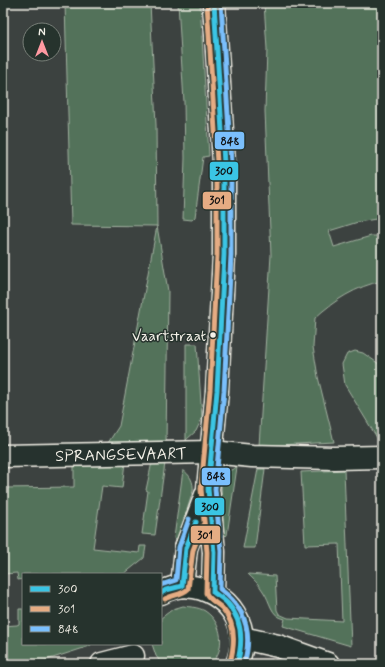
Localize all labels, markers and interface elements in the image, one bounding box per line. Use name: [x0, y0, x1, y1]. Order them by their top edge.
north arrow: [22, 22, 62, 62]
text: N: [38, 26, 46, 40]
line badge: 848: [214, 131, 245, 150]
text: 848: [221, 135, 239, 149]
line badge: 300: [209, 161, 239, 181]
text: 300: [215, 165, 233, 179]
line badge: 301: [202, 191, 232, 210]
text: 301: [209, 194, 225, 208]
place label: Vaartstraat: [132, 327, 206, 347]
marker: Vaartstraat: [208, 330, 218, 340]
street label: SPRANGSEVAART: [55, 443, 187, 467]
line badge: 848: [201, 467, 231, 486]
text: 848: [207, 470, 225, 484]
line badge: 300: [194, 497, 225, 516]
text: 300: [201, 501, 219, 515]
line badge: 301: [190, 525, 221, 544]
text: 301: [197, 529, 213, 543]
legend: [22, 573, 162, 645]
text: 300: [58, 582, 78, 598]
text: 301: [58, 602, 75, 618]
text: 848: [58, 622, 79, 638]

